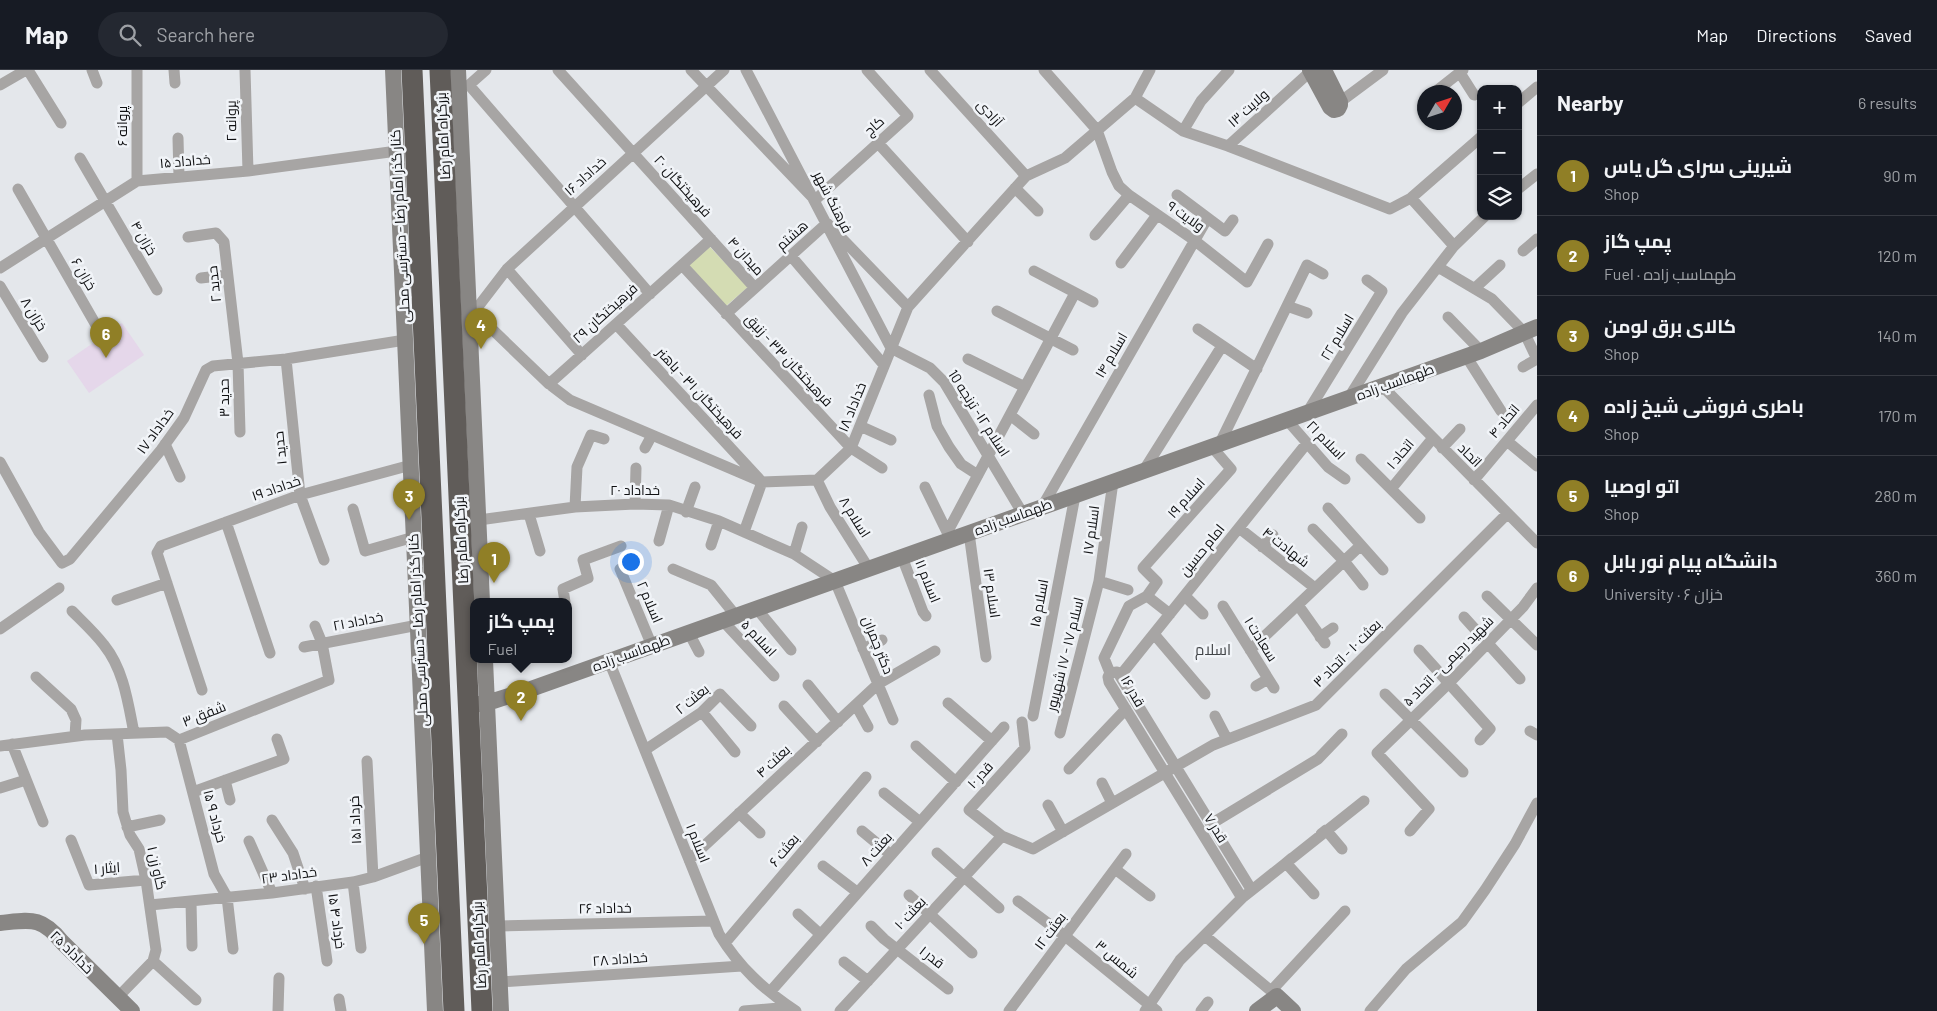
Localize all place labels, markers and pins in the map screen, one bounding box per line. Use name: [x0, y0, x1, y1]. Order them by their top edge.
pin: 4: [465, 308, 497, 349]
pin: 6: [90, 317, 122, 358]
pin: 3: [393, 479, 425, 520]
pin: 1: [478, 542, 510, 583]
pin: 2: [505, 680, 537, 721]
pin: 5: [408, 903, 440, 944]

